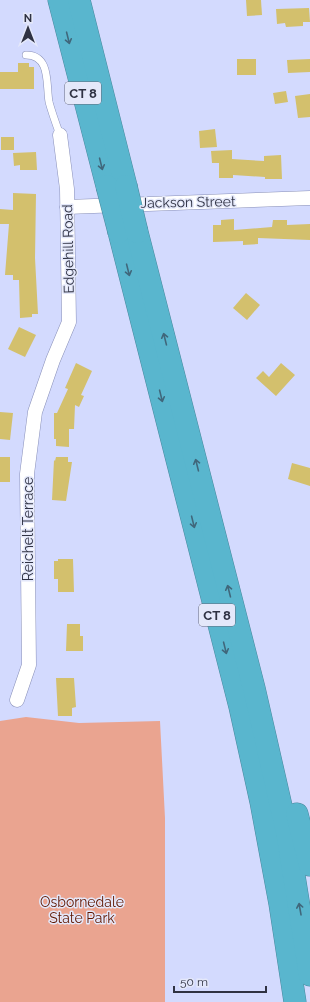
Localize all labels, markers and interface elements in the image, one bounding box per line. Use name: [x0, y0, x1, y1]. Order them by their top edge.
north arrow: [8, 8, 48, 48]
text: N: [24, 12, 32, 25]
one-way arrow: [65, 31, 73, 44]
road number: CT 8: [65, 82, 101, 104]
one-way arrow: [98, 157, 105, 170]
street label: Jackson Street: [140, 193, 236, 211]
street label: Edgehill Road: [59, 204, 77, 294]
one-way arrow: [125, 263, 133, 276]
one-way arrow: [161, 333, 168, 346]
one-way arrow: [157, 389, 165, 402]
one-way arrow: [193, 459, 200, 472]
street label: Reichelt Terrace: [20, 477, 36, 581]
one-way arrow: [190, 515, 197, 528]
one-way arrow: [225, 585, 233, 598]
road number: CT 8: [199, 604, 235, 626]
one-way arrow: [222, 641, 230, 654]
park label: Osbornedale State Park: [40, 894, 124, 926]
one-way arrow: [296, 903, 304, 916]
scale bar: [174, 968, 266, 994]
text: 50 m: [180, 975, 208, 989]

